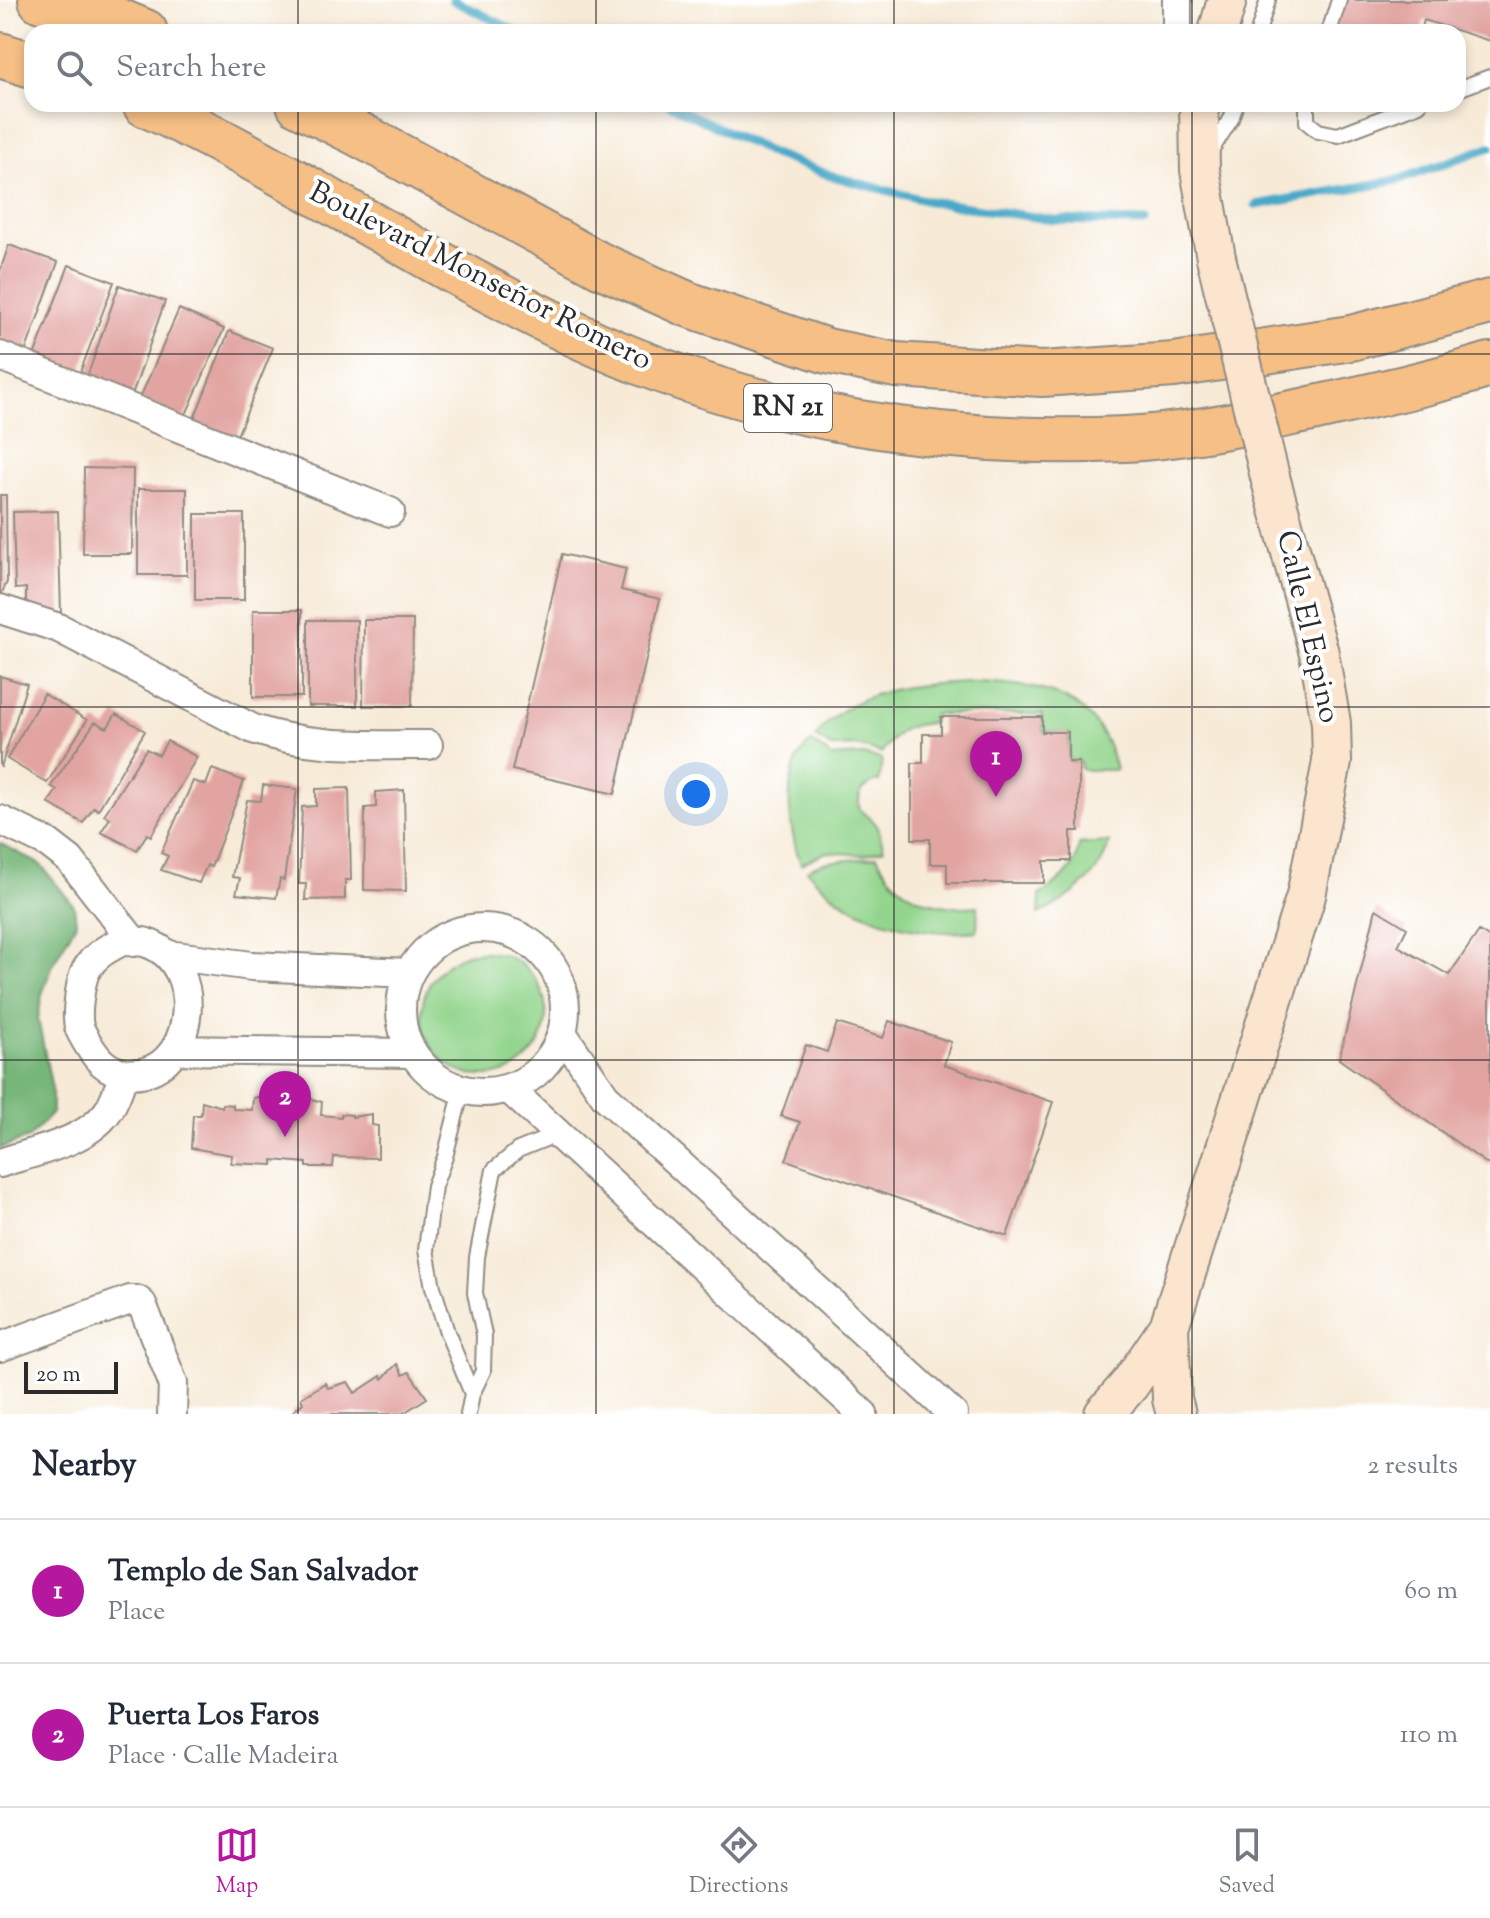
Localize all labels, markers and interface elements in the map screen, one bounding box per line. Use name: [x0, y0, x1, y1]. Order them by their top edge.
search box: [24, 24, 1466, 112]
icon: search: [52, 46, 96, 90]
text: Search here: [116, 47, 266, 90]
street label: Boulevard Monseñor Romero: [301, 172, 659, 382]
road number: RN 21: [744, 384, 832, 432]
street label: Calle El Espino: [1264, 527, 1350, 727]
pin: 1: [970, 731, 1022, 797]
your location: [676, 774, 716, 814]
pin: 2: [259, 1071, 311, 1137]
scale bar: [24, 1358, 118, 1394]
text: 20 m: [36, 1360, 81, 1392]
text: Nearby: [32, 1442, 137, 1491]
text: 2 results: [1367, 1448, 1458, 1485]
text: Templo de San Salvador: [108, 1551, 418, 1594]
text: 1: [54, 1573, 62, 1610]
text: 60 m: [1404, 1573, 1458, 1610]
text: Place: [108, 1594, 165, 1631]
text: Puerta Los Faros: [108, 1695, 319, 1738]
text: 2: [52, 1717, 64, 1754]
text: 110 m: [1400, 1717, 1458, 1754]
text: Place · Calle Madeira: [108, 1738, 339, 1775]
tab: Map: [215, 1823, 259, 1903]
tab: Directions: [689, 1823, 788, 1903]
tab: Saved: [1218, 1823, 1275, 1903]

